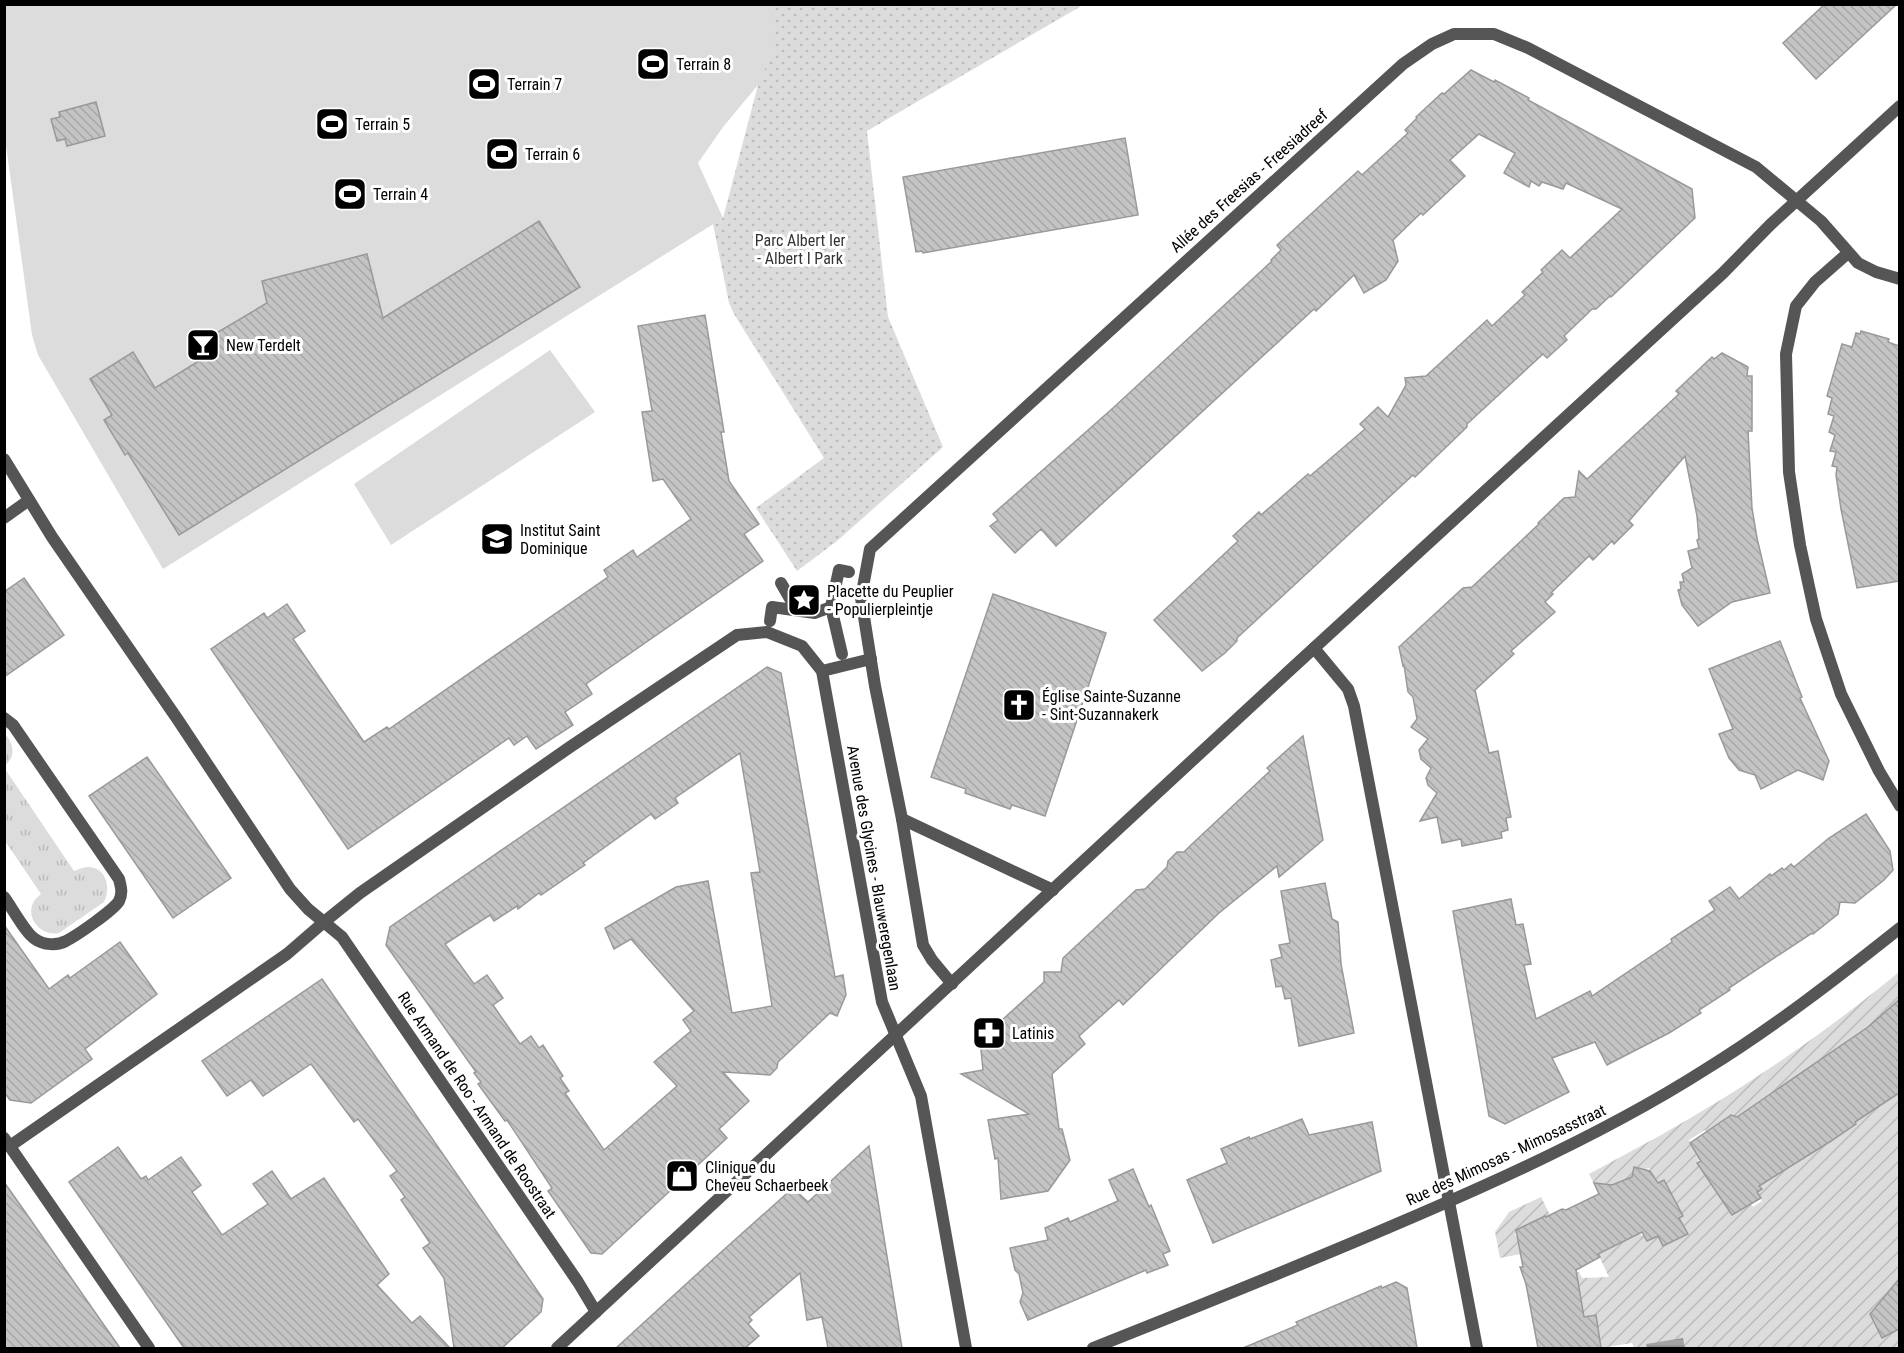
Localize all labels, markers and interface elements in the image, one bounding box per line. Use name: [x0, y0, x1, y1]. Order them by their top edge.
sports icon: Terrain 8: [635, 46, 671, 82]
place label: Terrain 8: [676, 55, 731, 74]
sports icon: Terrain 7: [466, 66, 502, 102]
place label: Terrain 7: [507, 75, 562, 94]
street label: Allée des Freesias - Freesiadreef: [1167, 105, 1331, 257]
sports icon: Terrain 5: [314, 106, 350, 142]
place label: Terrain 5: [355, 115, 410, 134]
sports icon: Terrain 6: [484, 136, 520, 172]
place label: Terrain 6: [525, 145, 580, 164]
sports icon: Terrain 4: [332, 176, 368, 212]
place label: Terrain 4: [373, 185, 428, 204]
park label: Parc Albert Ier - Albert I Park: [755, 231, 845, 268]
bar icon: New Terdelt: [185, 327, 221, 363]
place label: New Terdelt: [226, 336, 301, 355]
school or university icon: Institut Saint Dominique: [479, 521, 515, 557]
place label: Institut Saint Dominique: [520, 521, 601, 558]
place icon: Placette du Peuplier - Populierpleintje: [786, 582, 822, 618]
place label: Placette du Peuplier - Populierpleintje: [827, 582, 954, 619]
church icon: Église Sainte-Suzanne - Sint-Suzannakerk: [1001, 687, 1037, 723]
place label: Église Sainte-Suzanne - Sint-Suzannakerk: [1042, 687, 1181, 724]
street label: Avenue des Glycines - Blauweregenlaan: [843, 744, 905, 992]
street label: Rue Armand de Roo - Armand de Roostraat: [394, 988, 560, 1222]
pharmacy icon: Latinis: [971, 1015, 1007, 1051]
place label: Latinis: [1012, 1024, 1054, 1043]
street label: Rue des Mimosas - Mimosasstraat: [1403, 1100, 1609, 1210]
shop icon: Clinique du Cheveu Schaerbeek: [664, 1158, 700, 1194]
place label: Clinique du Cheveu Schaerbeek: [705, 1158, 829, 1195]

